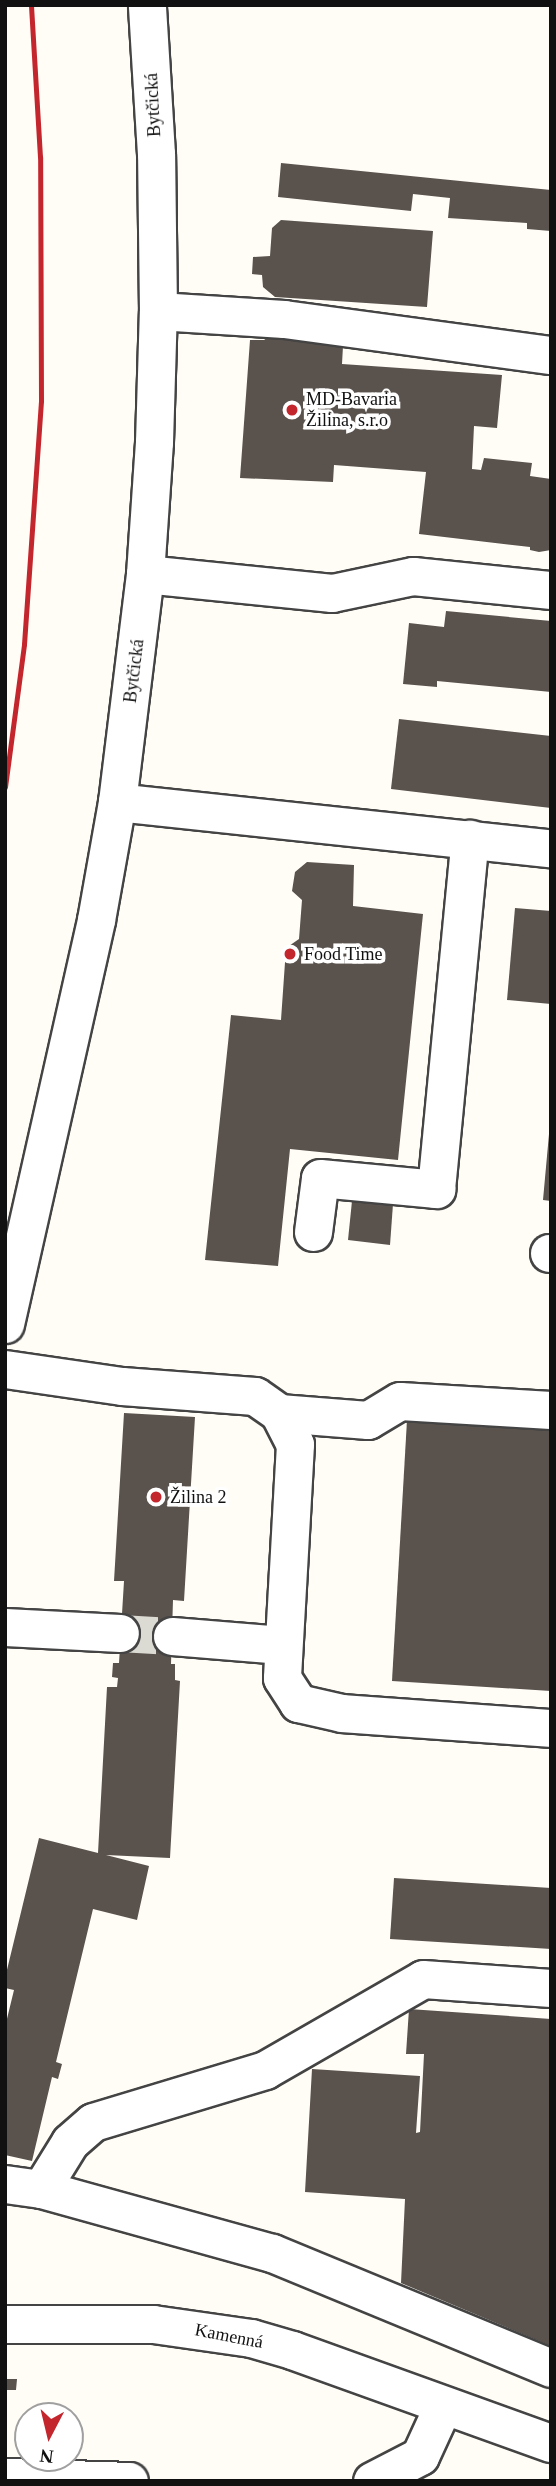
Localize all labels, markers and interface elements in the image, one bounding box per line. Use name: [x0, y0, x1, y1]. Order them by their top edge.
street label: Bytčická: [141, 72, 165, 138]
place label: MD-Bavaria Žilina, s.r.o: [306, 389, 397, 432]
marker: MD-Bavaria Žilina, s.r.o: [284, 402, 300, 418]
street label: Bytčická: [119, 638, 149, 704]
place label: Food Time: [304, 943, 383, 965]
marker: Food Time: [282, 946, 298, 962]
place label: Žilina 2: [170, 1486, 226, 1508]
marker: Žilina 2: [148, 1489, 164, 1505]
street label: Kamenná: [193, 2319, 265, 2353]
north arrow: [14, 2402, 84, 2472]
text: N: [39, 2445, 55, 2468]

